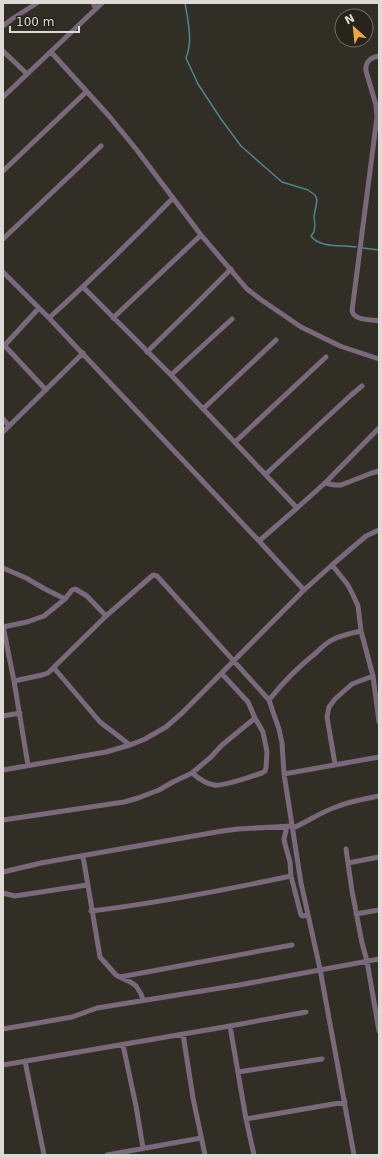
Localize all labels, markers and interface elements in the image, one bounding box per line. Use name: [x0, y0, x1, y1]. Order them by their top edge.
scale bar: [10, 8, 79, 34]
north arrow: [334, 8, 374, 48]
text: N: [343, 12, 357, 27]
text: 100 m: [16, 15, 54, 29]

